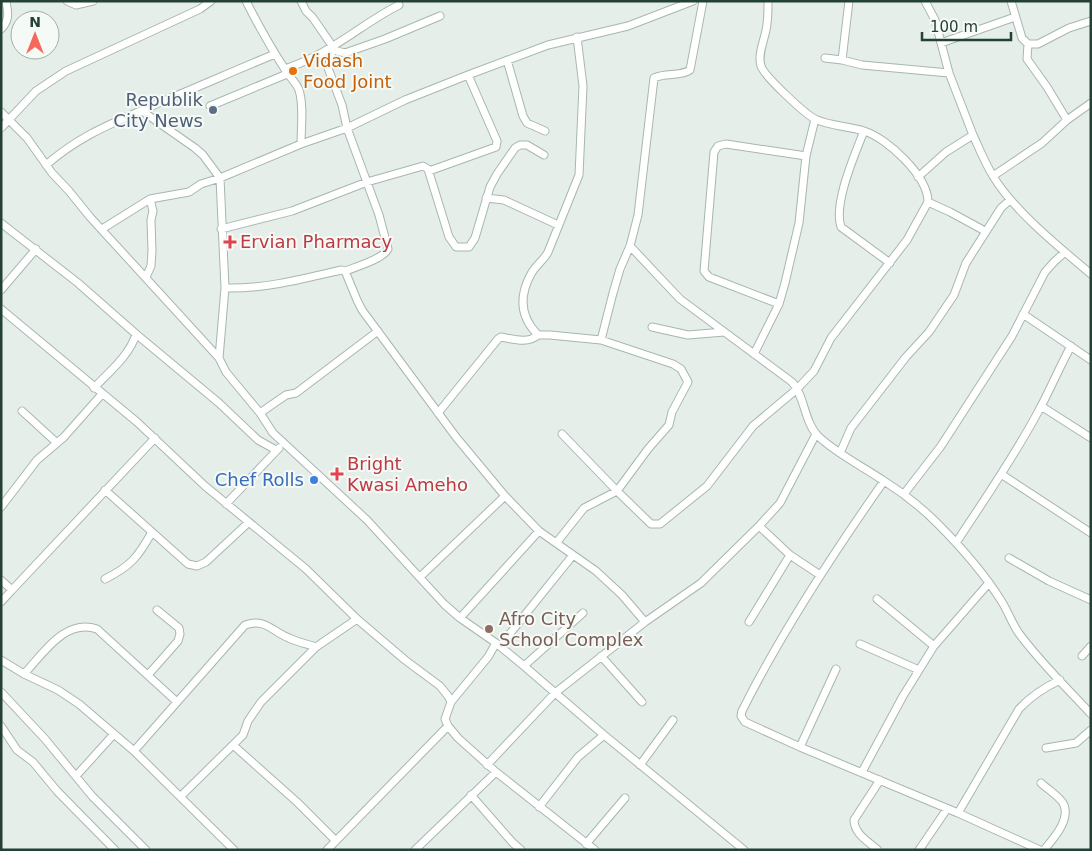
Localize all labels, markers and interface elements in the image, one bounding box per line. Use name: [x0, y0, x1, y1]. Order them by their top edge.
north arrow: [10, 10, 60, 60]
scale bar: [922, 10, 1011, 42]
text: N: [29, 14, 41, 30]
text: 100 m: [930, 18, 978, 36]
place label: Vidash Food Joint: [303, 50, 392, 92]
marker: Vidash Food Joint: [287, 65, 299, 77]
place label: Republik City News: [113, 89, 204, 131]
marker: Republik City News: [207, 104, 219, 116]
place label: Ervian Pharmacy: [240, 231, 392, 252]
marker: Ervian Pharmacy: [224, 236, 236, 248]
place label: Bright Kwasi Ameho: [347, 453, 468, 495]
marker: Bright Kwasi Ameho: [331, 468, 343, 480]
place label: Chef Rolls: [215, 469, 304, 490]
marker: Chef Rolls: [308, 474, 320, 486]
place label: Afro City School Complex: [499, 608, 644, 650]
marker: Afro City School Complex: [483, 623, 495, 635]

